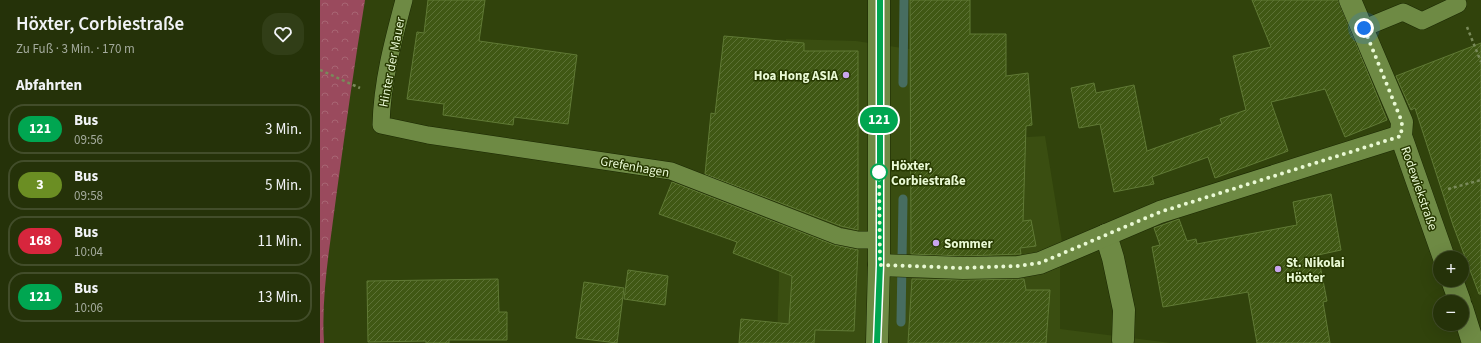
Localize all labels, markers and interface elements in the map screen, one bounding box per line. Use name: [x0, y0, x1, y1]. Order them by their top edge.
text: Höxter, Corbiestraße: [16, 11, 184, 38]
button: heart: [262, 13, 304, 55]
street label: Hinter der Mauer: [374, 15, 410, 109]
your location: [1354, 18, 1374, 38]
text: Zu Fuß · 3 Min. · 170 m: [16, 40, 135, 58]
place label: Hoa Hong ASIA: [754, 67, 839, 85]
marker: Hoa Hong ASIA: [841, 70, 851, 80]
text: Abfahrten: [16, 75, 82, 96]
line badge: 121: [856, 107, 902, 133]
text: Bus: [74, 110, 98, 131]
text: 121: [868, 110, 890, 130]
text: 121: [29, 119, 51, 139]
text: 3 Min.: [265, 119, 302, 140]
text: 09:56: [74, 131, 103, 149]
street label: Rodewiekstraße: [1396, 144, 1442, 233]
street label: Grefenhagen: [599, 152, 671, 182]
place label: Höxter, Corbiestraße: [891, 157, 966, 190]
marker: Höxter, Corbiestraße: [870, 163, 888, 181]
text: Bus: [74, 166, 98, 187]
text: 3: [36, 175, 44, 195]
text: 5 Min.: [265, 175, 302, 196]
text: 09:58: [74, 187, 103, 205]
text: Bus: [74, 222, 98, 243]
text: 168: [29, 231, 51, 251]
text: 11 Min.: [258, 231, 302, 252]
place label: Sommer: [944, 235, 993, 253]
marker: Sommer: [931, 238, 941, 248]
text: 10:04: [74, 243, 103, 261]
map controls: [1433, 251, 1469, 331]
button: +: [1433, 251, 1469, 287]
place label: St. Nikolai Höxter: [1286, 254, 1345, 287]
marker: St. Nikolai Höxter: [1273, 264, 1283, 274]
text: Bus: [74, 278, 98, 299]
text: 121: [29, 287, 51, 307]
text: 13 Min.: [258, 287, 302, 308]
button: −: [1433, 295, 1469, 331]
text: 10:06: [74, 299, 103, 317]

